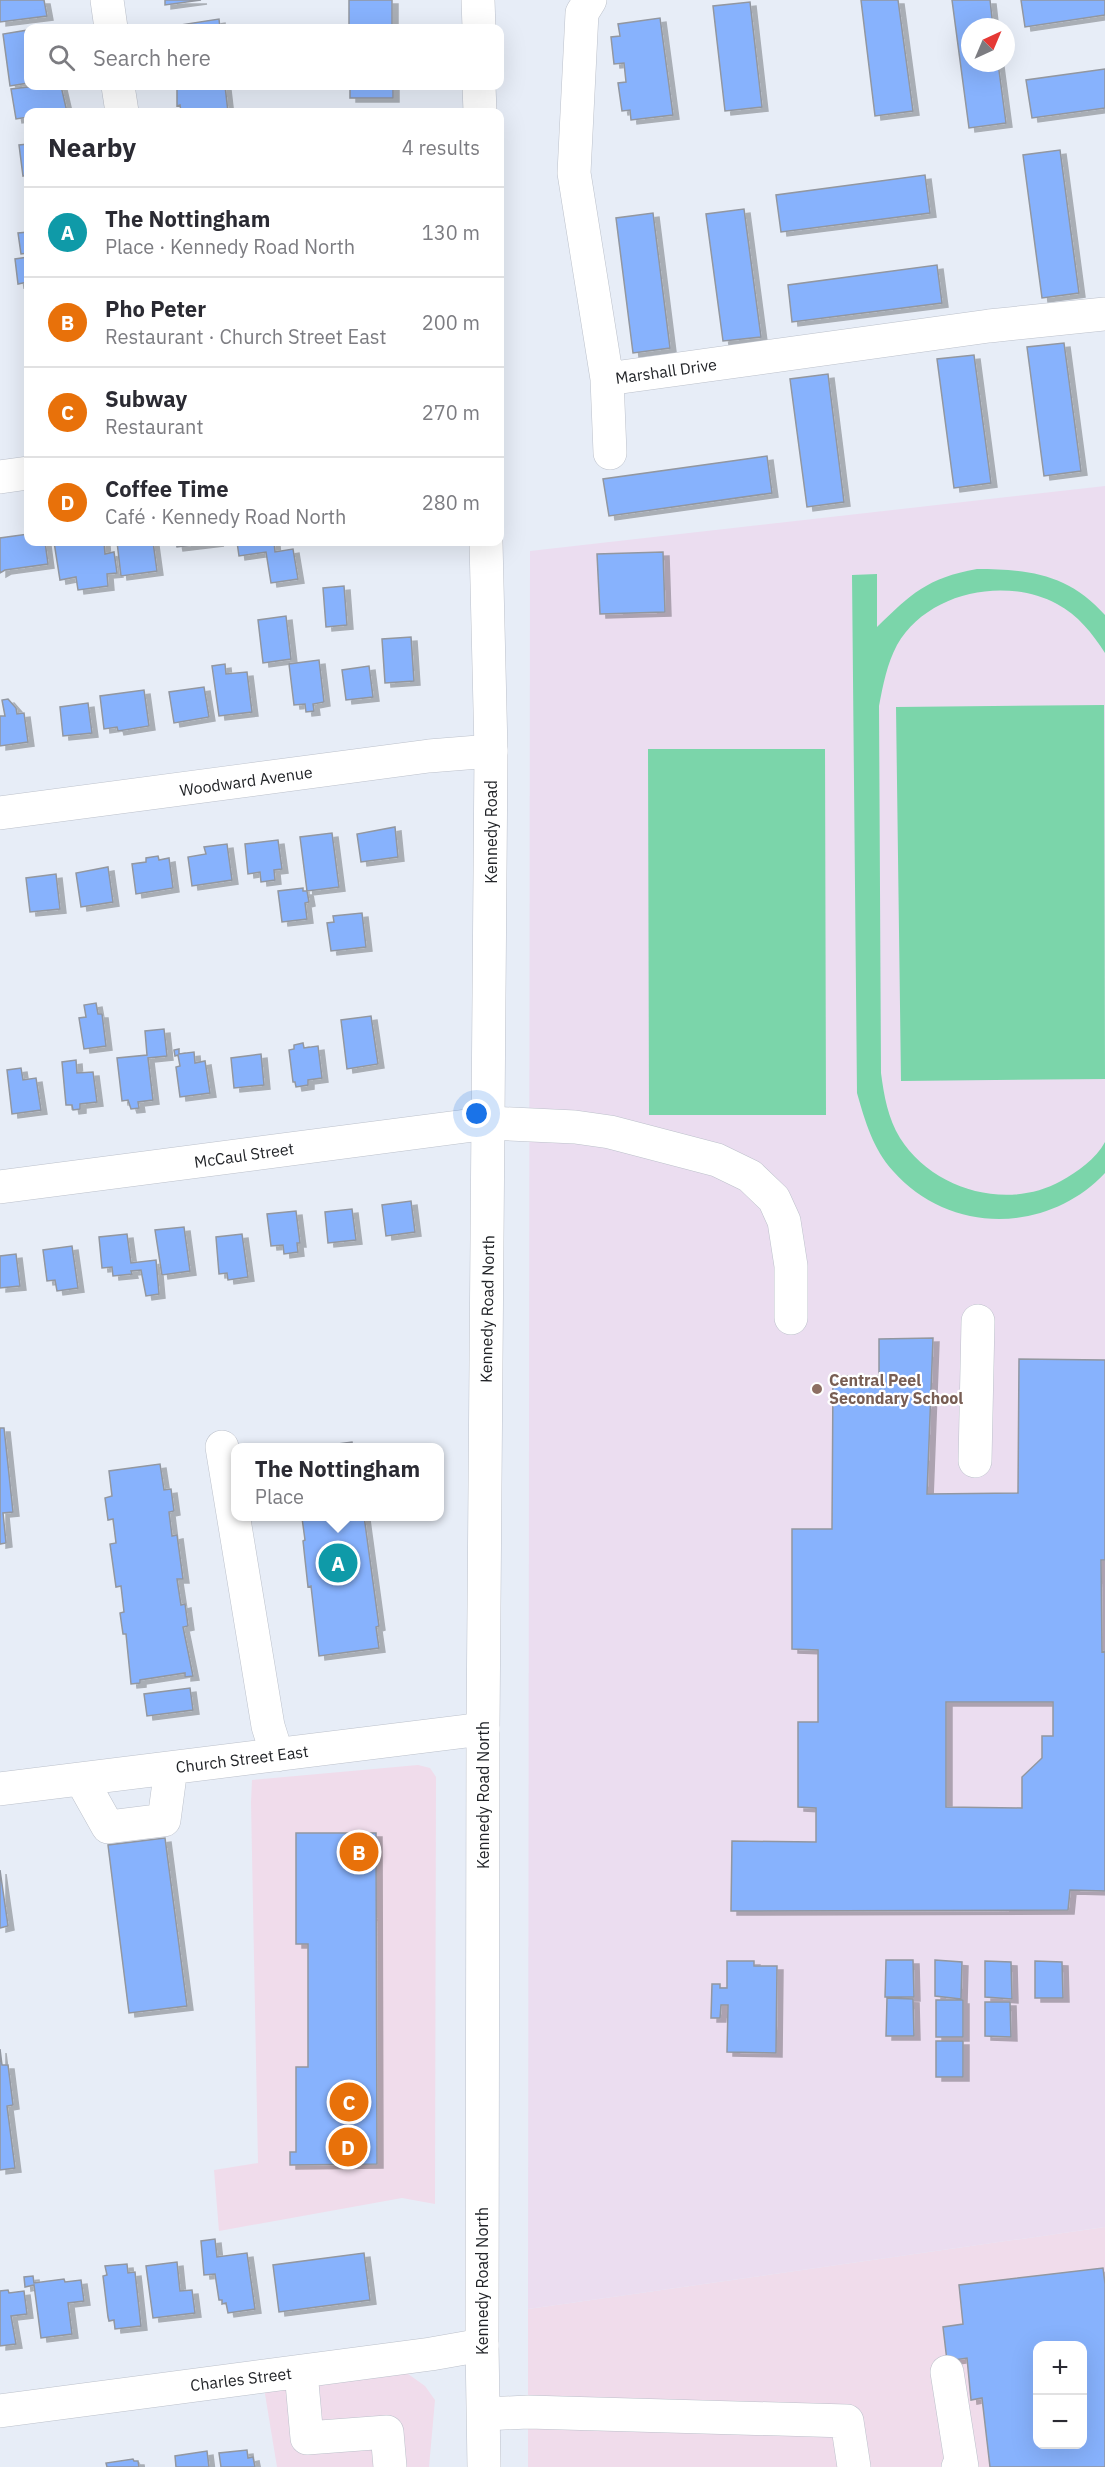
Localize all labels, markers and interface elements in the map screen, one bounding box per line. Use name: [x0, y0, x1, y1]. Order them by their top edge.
north arrow: [961, 18, 1015, 72]
search box: [24, 24, 504, 90]
icon: search: [45, 41, 78, 74]
text: Search here: [93, 43, 211, 72]
text: Nearby: [48, 130, 136, 164]
text: 4 results: [402, 134, 480, 161]
text: The Nottingham: [105, 204, 270, 233]
text: A: [61, 219, 74, 246]
text: 130 m: [422, 219, 480, 246]
text: Place · Kennedy Road North: [105, 233, 355, 260]
text: Pho Peter: [105, 294, 206, 323]
text: B: [61, 309, 74, 336]
text: 200 m: [422, 309, 480, 336]
text: Restaurant · Church Street East: [105, 323, 386, 350]
street label: Marshall Drive: [614, 354, 718, 388]
text: Subway: [105, 384, 187, 413]
text: C: [61, 399, 74, 426]
text: 270 m: [422, 399, 480, 426]
text: Restaurant: [105, 413, 203, 440]
text: Coffee Time: [105, 474, 229, 503]
text: D: [61, 489, 74, 516]
text: 280 m: [422, 489, 480, 516]
text: Café · Kennedy Road North: [105, 503, 346, 530]
street label: Woodward Avenue: [178, 762, 314, 800]
street label: Kennedy Road: [481, 780, 501, 884]
your location: [462, 1099, 491, 1128]
street label: McCaul Street: [193, 1138, 295, 1172]
street label: Kennedy Road North: [476, 1235, 498, 1383]
place label: Central Peel Secondary School: [829, 1370, 963, 1408]
marker: Central Peel Secondary School: [810, 1382, 824, 1396]
popup: [231, 1443, 444, 1521]
text: The Nottingham: [255, 1454, 420, 1483]
text: Place: [255, 1483, 304, 1510]
pin: A: [318, 1540, 358, 1586]
street label: Kennedy Road North: [473, 1721, 493, 1869]
street label: Church Street East: [174, 1741, 310, 1777]
pin: B: [340, 1830, 378, 1874]
pin: C: [330, 2080, 368, 2124]
pin: D: [328, 2124, 368, 2170]
street label: Kennedy Road North: [472, 2207, 492, 2355]
map controls: [1033, 2341, 1087, 2449]
button: +: [1033, 2341, 1087, 2395]
street label: Charles Street: [189, 2363, 293, 2395]
button: −: [1033, 2395, 1087, 2449]

